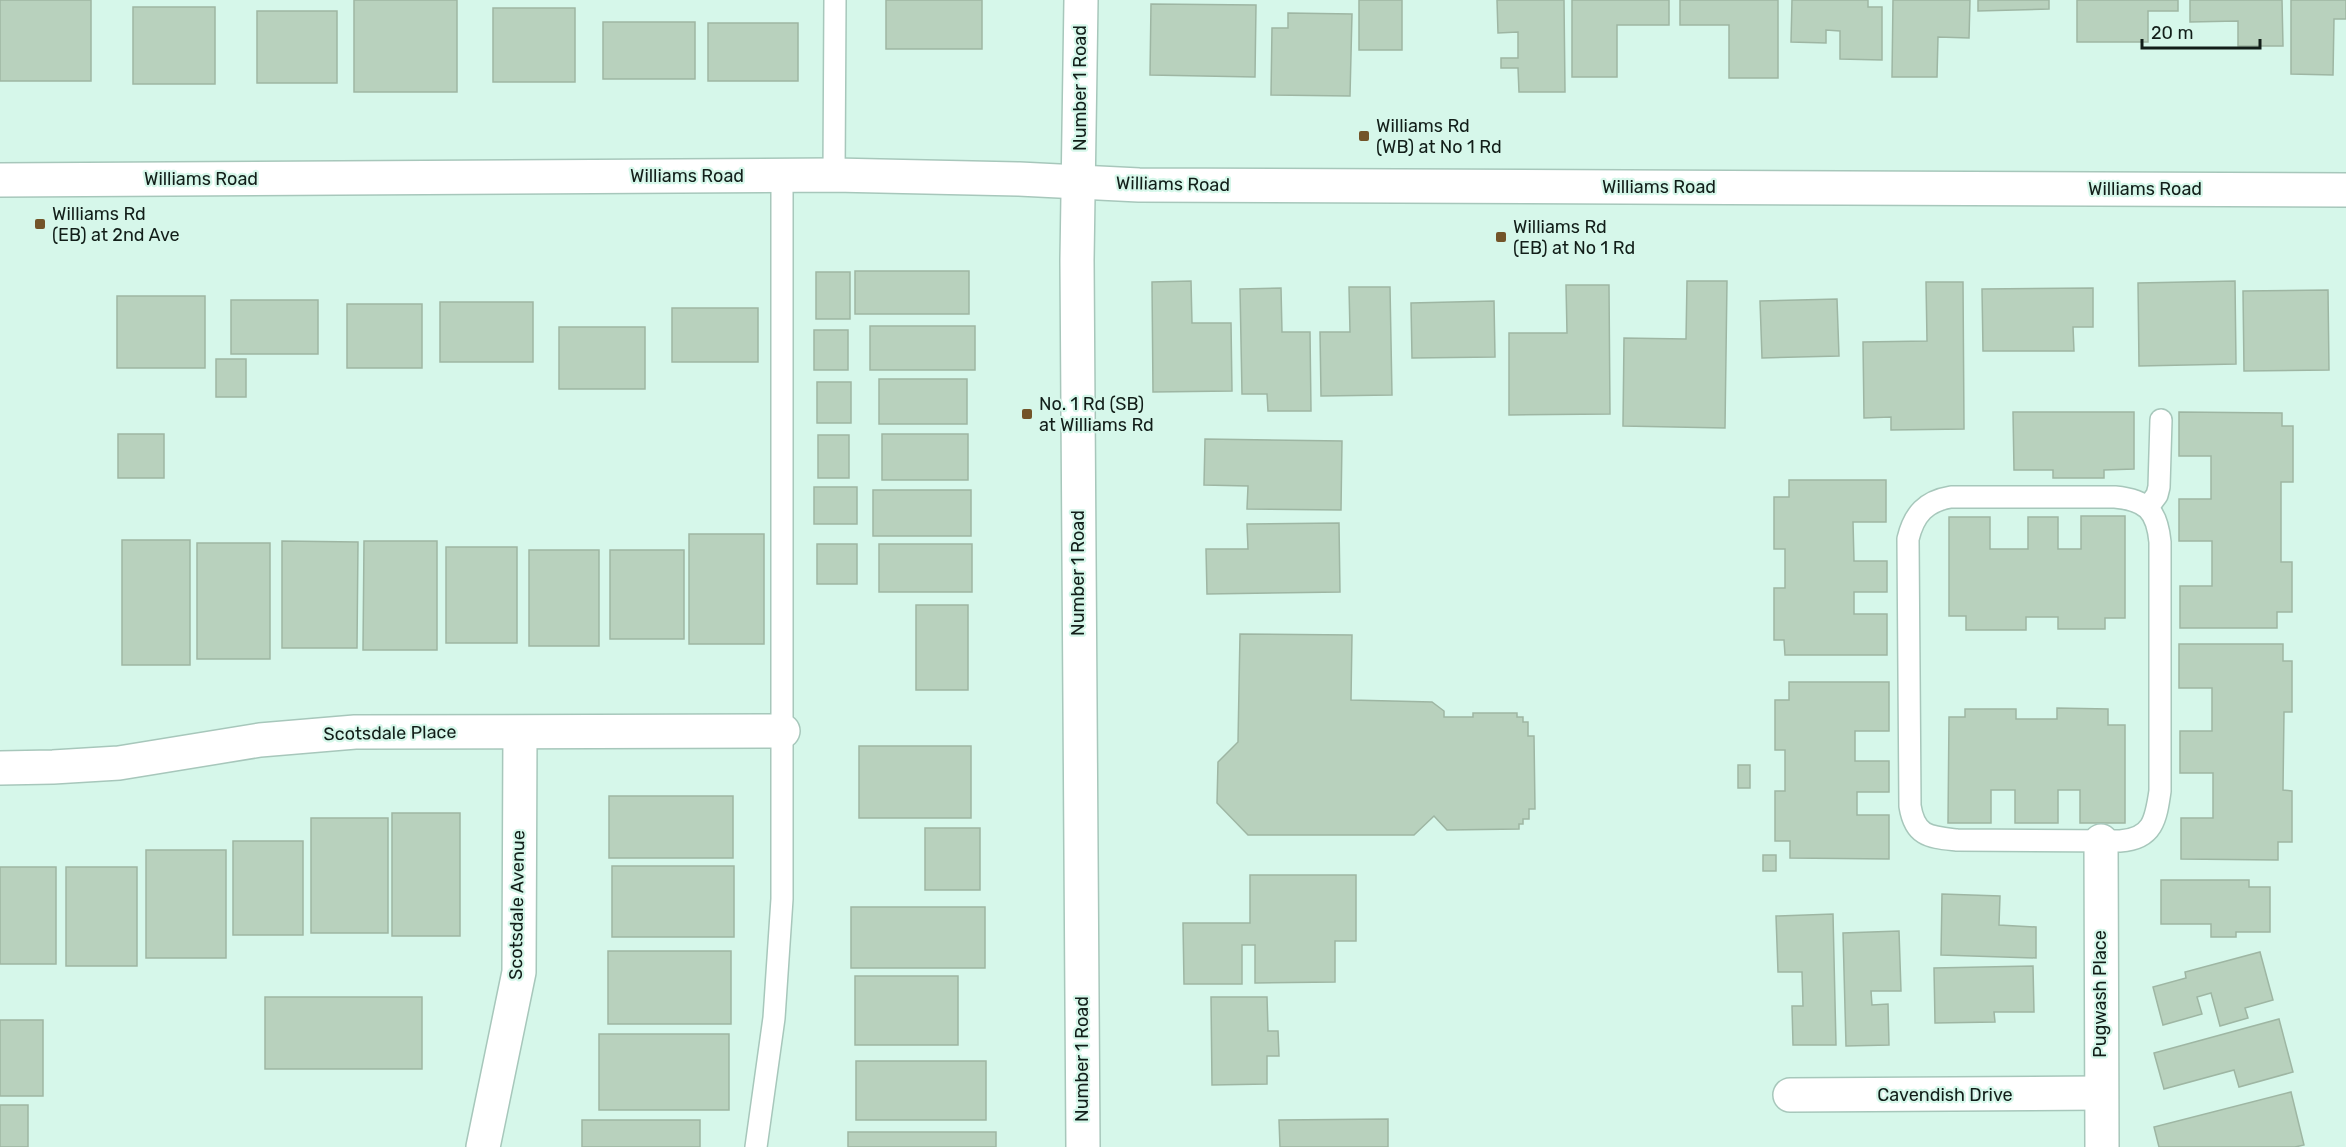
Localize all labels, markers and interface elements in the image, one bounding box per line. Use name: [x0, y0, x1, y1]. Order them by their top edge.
scale bar: [2142, 12, 2260, 50]
text: 20 m: [2151, 22, 2193, 44]
street label: Number 1 Road: [1069, 25, 1091, 151]
place label: Williams Rd (WB) at No 1 Rd: [1376, 115, 1502, 158]
marker: Williams Rd (WB) at No 1 Rd: [1357, 129, 1371, 143]
street label: Williams Road: [630, 165, 744, 187]
street label: Williams Road: [144, 168, 258, 190]
street label: Williams Road: [1116, 172, 1230, 196]
street label: Williams Road: [1602, 176, 1716, 198]
street label: Williams Road: [2088, 178, 2202, 200]
place label: Williams Rd (EB) at 2nd Ave: [52, 203, 180, 246]
place label: Williams Rd (EB) at No 1 Rd: [1513, 216, 1635, 259]
marker: Williams Rd (EB) at 2nd Ave: [33, 217, 47, 231]
marker: Williams Rd (EB) at No 1 Rd: [1494, 230, 1508, 244]
place label: No. 1 Rd (SB) at Williams Rd: [1039, 393, 1154, 436]
marker: No. 1 Rd (SB) at Williams Rd: [1020, 407, 1034, 421]
street label: Number 1 Road: [1067, 510, 1089, 636]
street label: Scotsdale Place: [323, 721, 457, 745]
street label: Scotsdale Avenue: [505, 830, 529, 980]
street label: Pugwash Place: [2089, 930, 2111, 1058]
street label: Number 1 Road: [1071, 996, 1093, 1122]
street label: Cavendish Drive: [1877, 1084, 2013, 1106]

